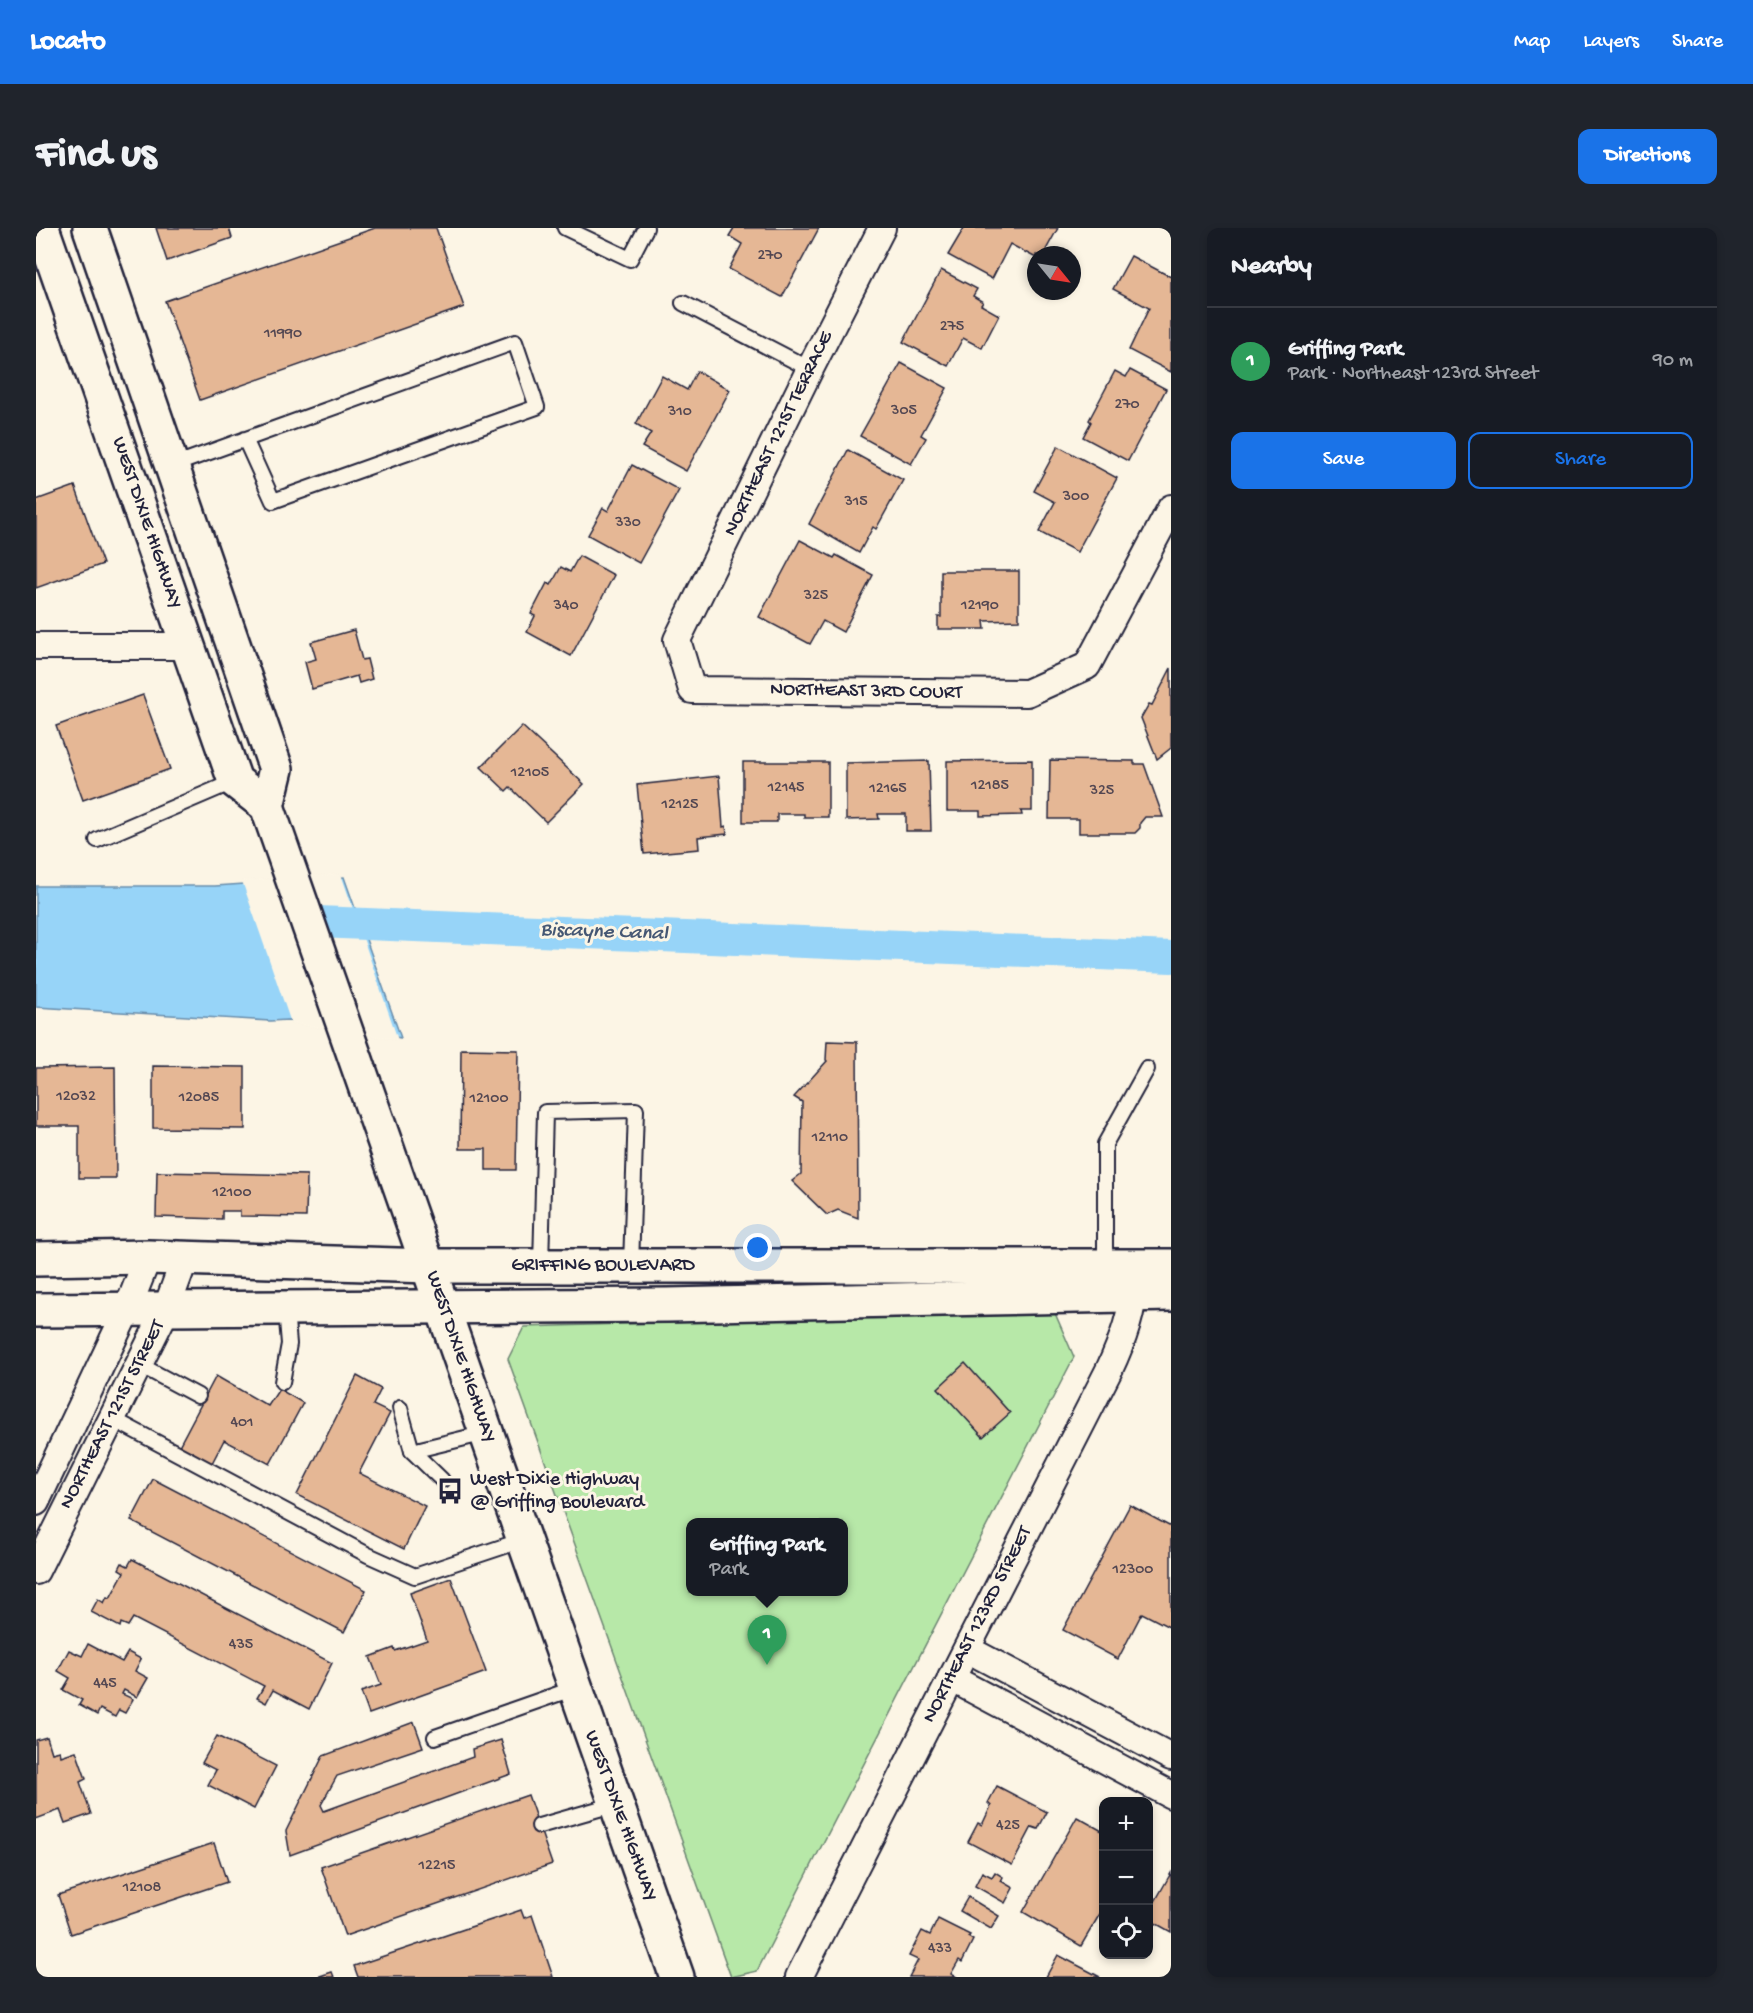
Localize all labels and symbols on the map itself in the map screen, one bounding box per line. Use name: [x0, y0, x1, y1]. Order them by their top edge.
north arrow: [1027, 246, 1081, 300]
house number: 270: [757, 247, 783, 266]
house number: 275: [940, 318, 964, 337]
house number: 11990: [263, 325, 302, 344]
street label: NORTHEAST 121ST TERRACE: [719, 327, 839, 540]
house number: 270: [1114, 396, 1140, 415]
house number: 305: [890, 402, 917, 421]
house number: 310: [667, 403, 692, 422]
street label: WEST DIXIE HIGHWAY: [106, 434, 186, 612]
house number: 300: [1062, 488, 1089, 507]
house number: 315: [843, 493, 868, 512]
house number: 330: [614, 514, 641, 533]
house number: 325: [803, 587, 828, 606]
house number: 340: [553, 597, 578, 616]
house number: 12190: [960, 597, 999, 616]
street label: NORTHEAST 3RD COURT: [770, 679, 963, 705]
house number: 12105: [510, 764, 549, 783]
house number: 12185: [970, 777, 1009, 796]
house number: 12145: [767, 779, 804, 798]
house number: 12165: [868, 780, 907, 799]
house number: 325: [1089, 782, 1114, 801]
house number: 12125: [660, 796, 699, 815]
water label: Biscayne Canal: [540, 918, 669, 948]
house number: 12032: [55, 1088, 96, 1107]
house number: 12085: [178, 1089, 219, 1108]
house number: 12100: [469, 1090, 508, 1109]
house number: 12110: [811, 1129, 848, 1148]
house number: 12100: [212, 1184, 251, 1203]
your location: [743, 1233, 772, 1262]
street label: GRIFFING BOULEVARD: [511, 1255, 696, 1278]
street label: WEST DIXIE HIGHWAY: [420, 1268, 500, 1446]
street label: NORTHEAST 121ST STREET: [55, 1316, 171, 1513]
house number: 401: [230, 1414, 254, 1433]
place label: West Dixie Highway @ Griffing Boulevard: [470, 1469, 646, 1515]
bus stop icon: West Dixie Highway @ Griffing Boulevard: [435, 1476, 465, 1506]
street label: NORTHEAST 123RD STREET: [918, 1522, 1038, 1727]
house number: 12300: [1112, 1561, 1153, 1580]
pin: 1: [748, 1616, 786, 1665]
house number: 435: [229, 1636, 253, 1655]
house number: 445: [93, 1675, 117, 1694]
street label: WEST DIXIE HIGHWAY: [578, 1728, 662, 1904]
house number: 425: [996, 1817, 1020, 1836]
house number: 12215: [417, 1857, 456, 1876]
house number: 12108: [122, 1879, 162, 1898]
house number: 433: [928, 1940, 952, 1959]

